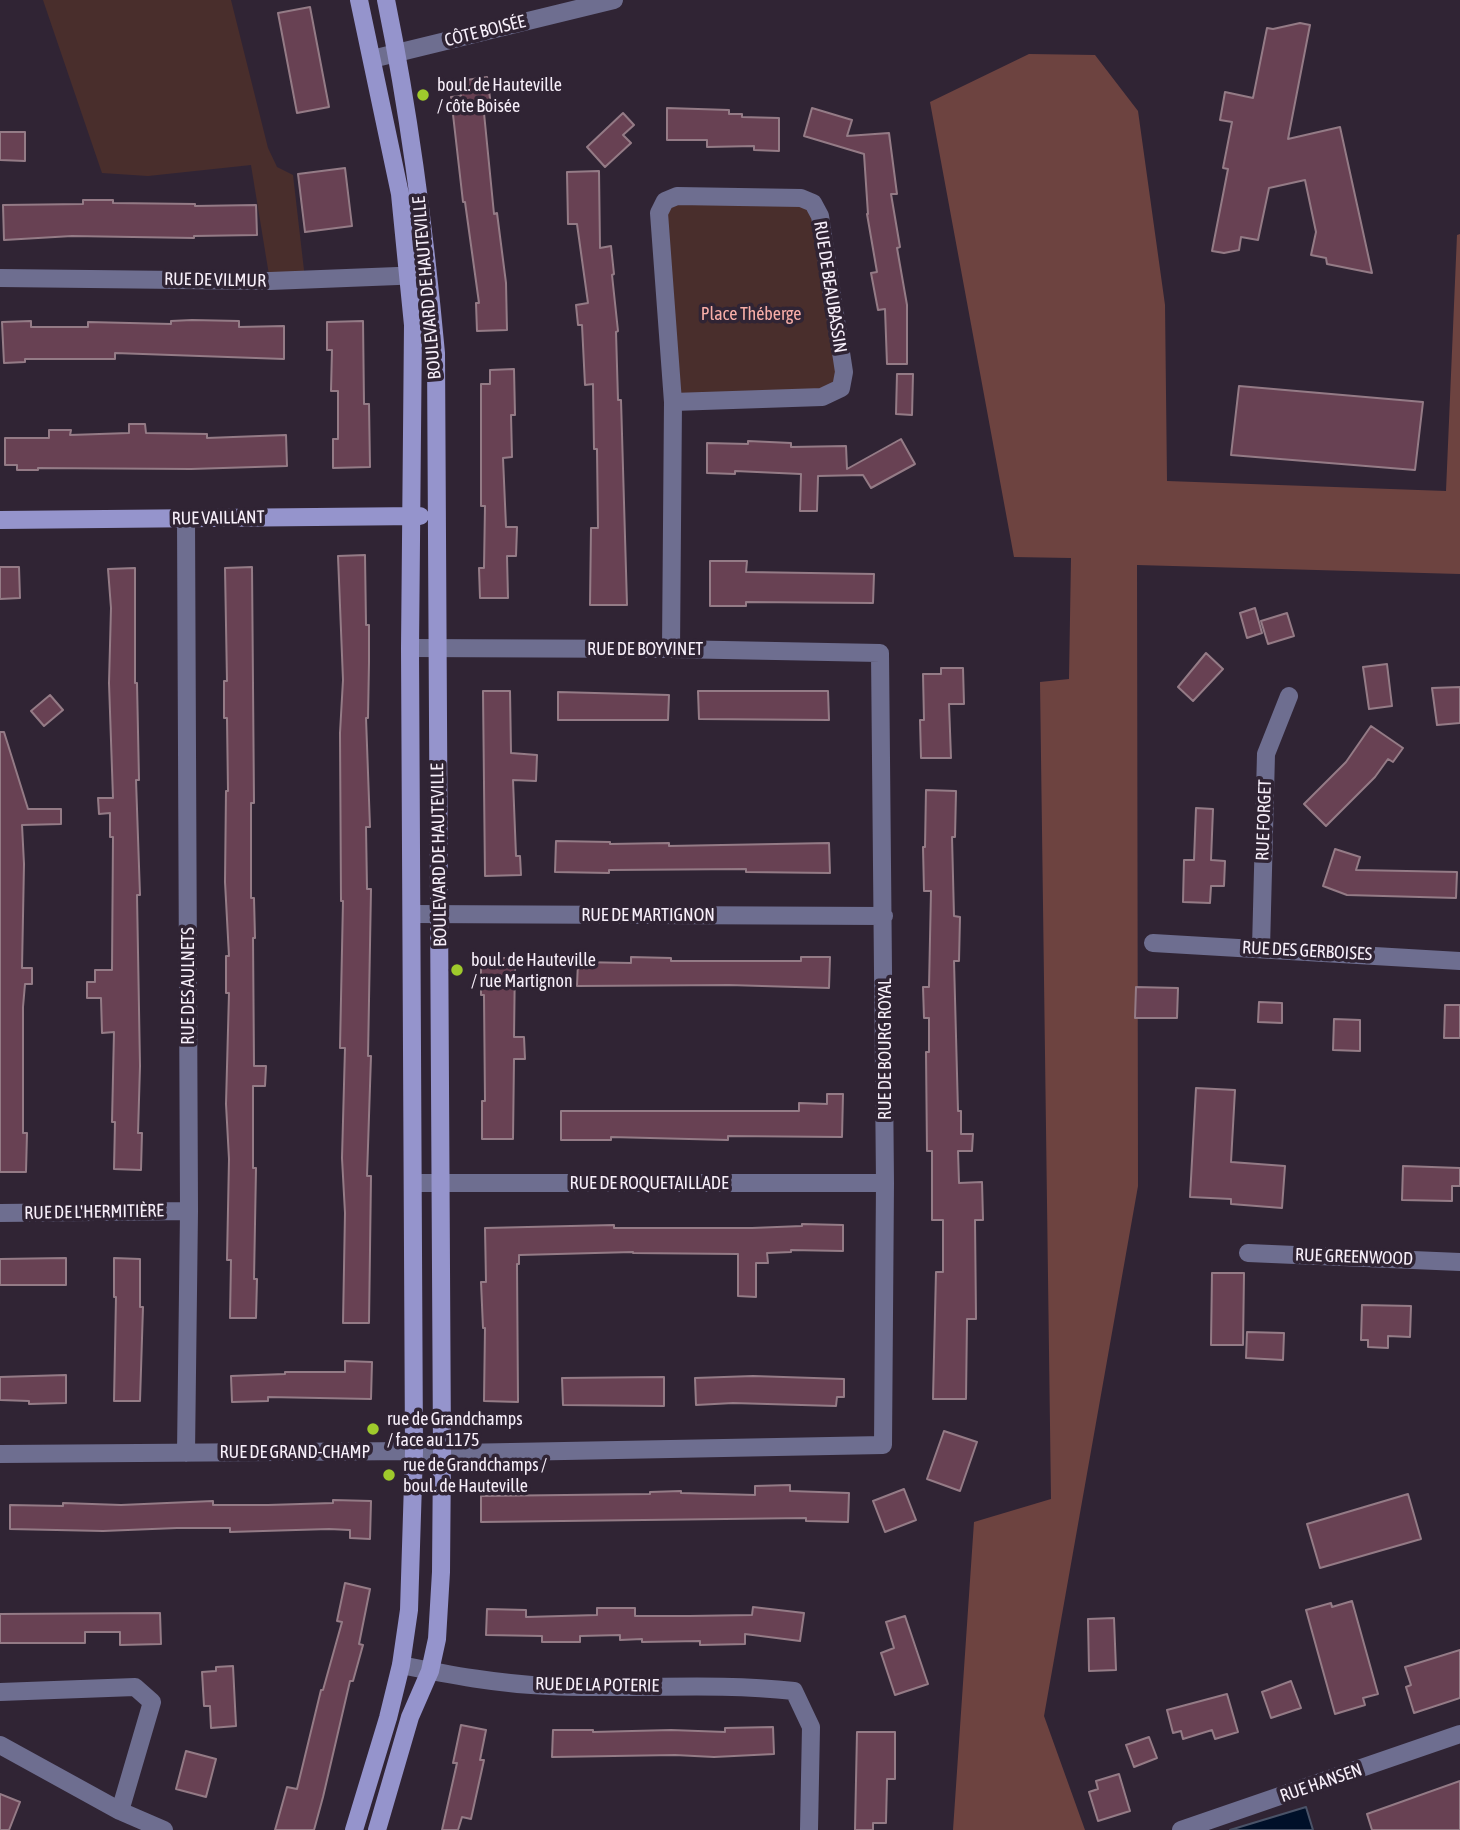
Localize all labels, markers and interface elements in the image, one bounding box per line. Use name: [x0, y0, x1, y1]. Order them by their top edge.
street label: CÔTE BOISÉE: [442, 11, 528, 51]
place label: boul. de Hauteville / côte Boisée: [437, 74, 562, 116]
marker: boul. de Hauteville / côte Boisée: [415, 87, 431, 103]
street label: BOULEVARD DE HAUTEVILLE: [408, 196, 446, 380]
street label: RUE DE BEAUBASSIN: [809, 219, 851, 355]
street label: RUE DE VILMUR: [164, 268, 266, 292]
park label: Place Théberge: [701, 303, 801, 325]
street label: RUE VAILLANT: [171, 506, 265, 530]
street label: RUE DE BOYVINET: [587, 638, 703, 660]
street label: BOULEVARD DE HAUTEVILLE: [427, 763, 451, 947]
street label: RUE FORGET: [1252, 779, 1276, 861]
street label: RUE DE MARTIGNON: [581, 904, 715, 926]
street label: RUE DES AULNETS: [177, 927, 199, 1045]
street label: RUE DES GERBOISES: [1241, 937, 1373, 965]
place label: boul. de Hauteville / rue Martignon: [471, 949, 596, 992]
marker: boul. de Hauteville / rue Martignon: [449, 962, 465, 978]
street label: RUE DE BOURG ROYAL: [874, 978, 896, 1120]
street label: RUE DE ROQUETAILLADE: [569, 1172, 729, 1194]
street label: RUE DE L'HERMITIÈRE: [24, 1200, 164, 1224]
street label: RUE GREENWOOD: [1295, 1244, 1413, 1270]
place label: rue de Grandchamps / face au 1175: [387, 1408, 523, 1450]
marker: rue de Grandchamps / face au 1175: [365, 1421, 381, 1437]
street label: RUE DE GRAND-CHAMP: [220, 1441, 370, 1463]
place label: rue de Grandchamps / boul. de Hauteville: [403, 1454, 547, 1496]
marker: rue de Grandchamps / boul. de Hauteville: [381, 1467, 397, 1483]
street label: RUE DE LA POTERIE: [535, 1673, 659, 1697]
street label: RUE HANSEN: [1277, 1759, 1365, 1807]

